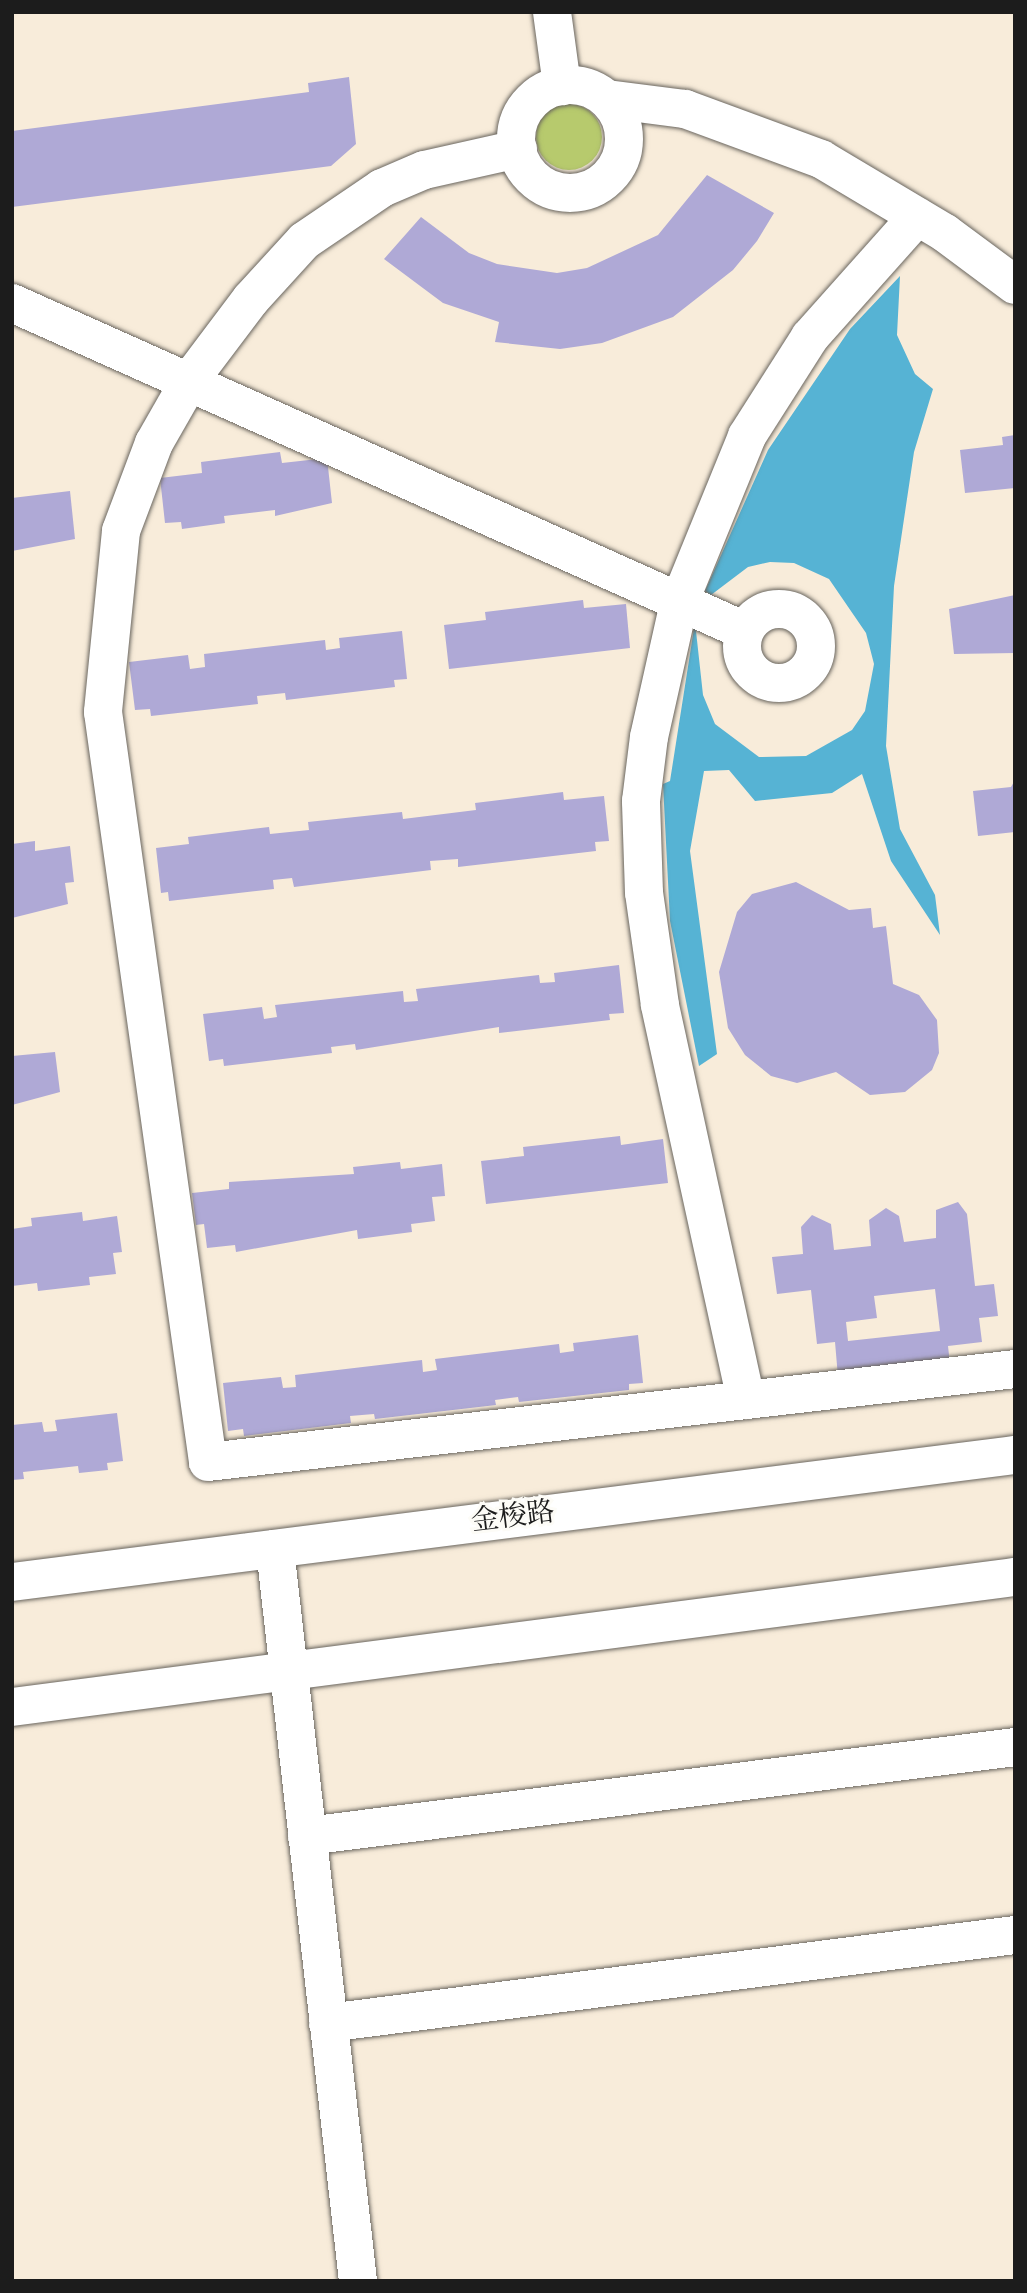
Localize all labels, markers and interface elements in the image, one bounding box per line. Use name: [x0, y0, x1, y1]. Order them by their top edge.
street label: 金梭路: [469, 1496, 557, 1540]

